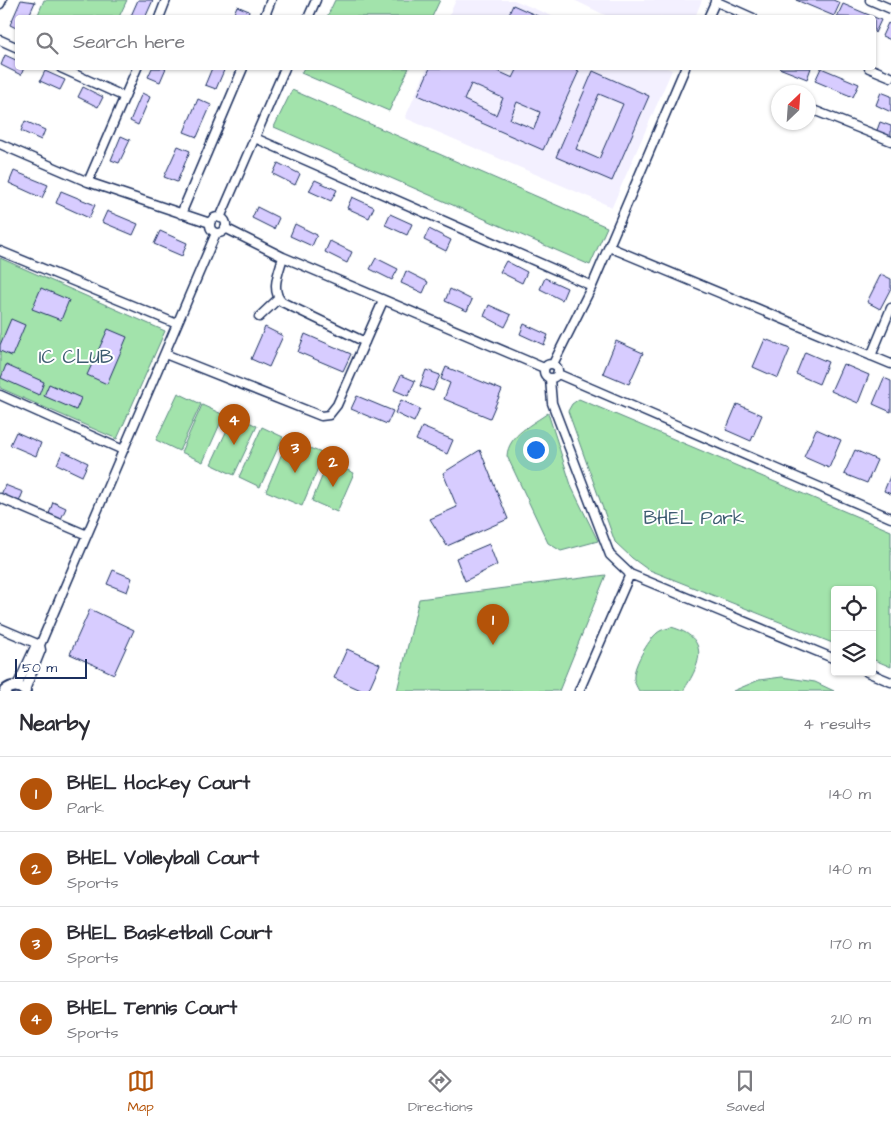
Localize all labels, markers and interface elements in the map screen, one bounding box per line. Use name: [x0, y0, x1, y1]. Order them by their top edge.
search box: [15, 15, 876, 70]
icon: search: [33, 29, 61, 57]
text: Search here: [73, 29, 185, 56]
north arrow: [771, 85, 816, 130]
park label: IC CLUB: [39, 344, 114, 371]
pin: 4: [218, 404, 250, 445]
pin: 3: [279, 432, 311, 473]
your location: [523, 437, 549, 463]
pin: 2: [317, 446, 349, 487]
park label: BHEL Park: [644, 505, 745, 532]
map controls: [831, 586, 876, 676]
button: locate: [831, 586, 876, 631]
pin: 1: [477, 604, 509, 645]
button: layers: [831, 631, 876, 676]
scale bar: [15, 656, 88, 679]
text: 50 m: [22, 658, 57, 678]
text: Nearby: [20, 709, 90, 738]
text: 4 results: [803, 713, 871, 735]
text: BHEL Hockey Court: [67, 770, 250, 797]
text: 1: [35, 783, 37, 805]
text: 140 m: [829, 783, 871, 805]
text: Park: [67, 797, 104, 819]
text: BHEL Volleyball Court: [67, 845, 259, 872]
text: 2: [31, 858, 41, 880]
text: 140 m: [829, 858, 871, 880]
text: Sports: [67, 872, 119, 894]
text: BHEL Basketball Court: [67, 920, 272, 947]
text: 3: [32, 933, 40, 955]
text: 170 m: [830, 933, 871, 955]
text: Sports: [67, 947, 119, 969]
text: BHEL Tennis Court: [67, 995, 237, 1022]
text: 4: [31, 1008, 41, 1030]
text: 210 m: [831, 1008, 871, 1030]
text: Sports: [67, 1022, 119, 1044]
tab: Map: [127, 1067, 155, 1117]
tab: Directions: [408, 1067, 473, 1117]
tab: Saved: [726, 1067, 764, 1117]

